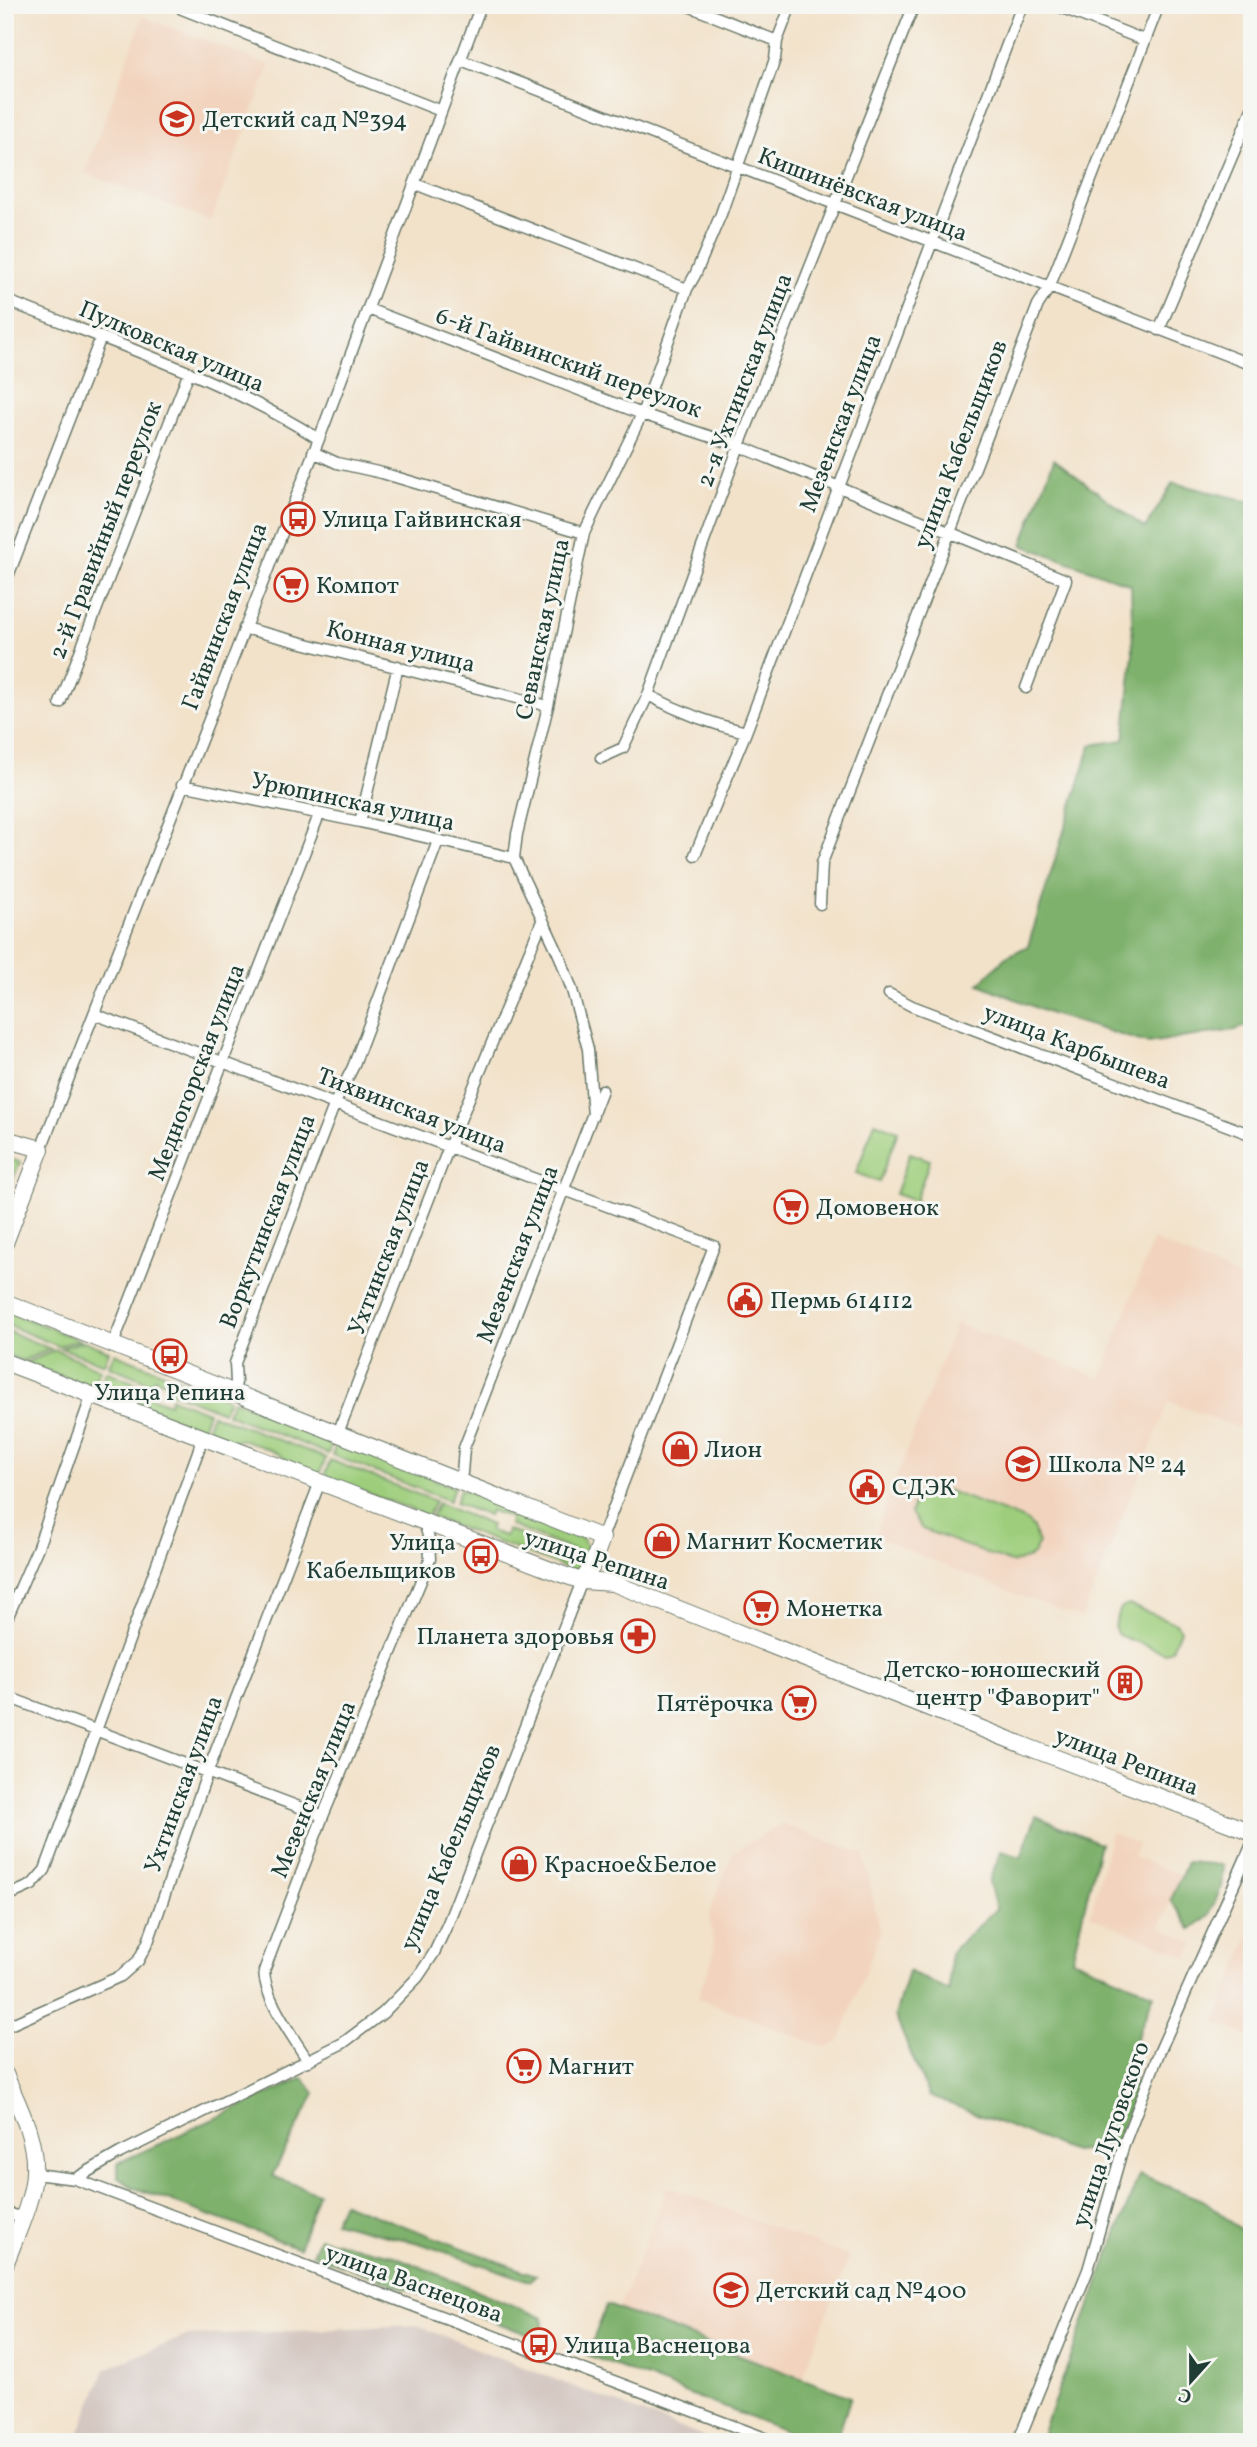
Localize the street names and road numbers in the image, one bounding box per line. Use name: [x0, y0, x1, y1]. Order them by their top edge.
street label: Кишинёвская улица: [752, 140, 972, 252]
street label: 2-я Ухтинская улица: [689, 269, 802, 493]
street label: Пулковская улица: [73, 293, 269, 402]
street label: 6-й Гайвинский переулок: [430, 300, 706, 428]
street label: Мезенская улица: [792, 330, 892, 518]
street label: улица Кабельщиков: [906, 335, 1017, 554]
street label: 2-й Гравийный переулок: [42, 396, 172, 665]
street label: Гайвинская улица: [174, 518, 277, 716]
street label: Севанская улица: [508, 536, 580, 723]
street label: Конная улица: [322, 613, 479, 683]
street label: Урюпинская улица: [247, 765, 458, 841]
street label: Медногорская улица: [141, 959, 255, 1186]
street label: улица Карбышева: [978, 997, 1175, 1099]
street label: Тихвинская улица: [312, 1060, 511, 1164]
street label: Воркутинская улица: [212, 1109, 325, 1334]
street label: Ухтинская улица: [341, 1154, 439, 1341]
street label: Мезенская улица: [469, 1161, 569, 1349]
street label: улица Репина: [519, 1521, 674, 1600]
street label: Ухтинская улица: [137, 1691, 233, 1878]
street label: Мезенская улица: [264, 1696, 366, 1884]
street label: улица Репина: [1049, 1720, 1203, 1806]
street label: улица Кабельщиков: [393, 1739, 511, 1956]
street label: улица Луговского: [1064, 2037, 1160, 2232]
street label: улица Васнецова: [320, 2237, 507, 2333]

